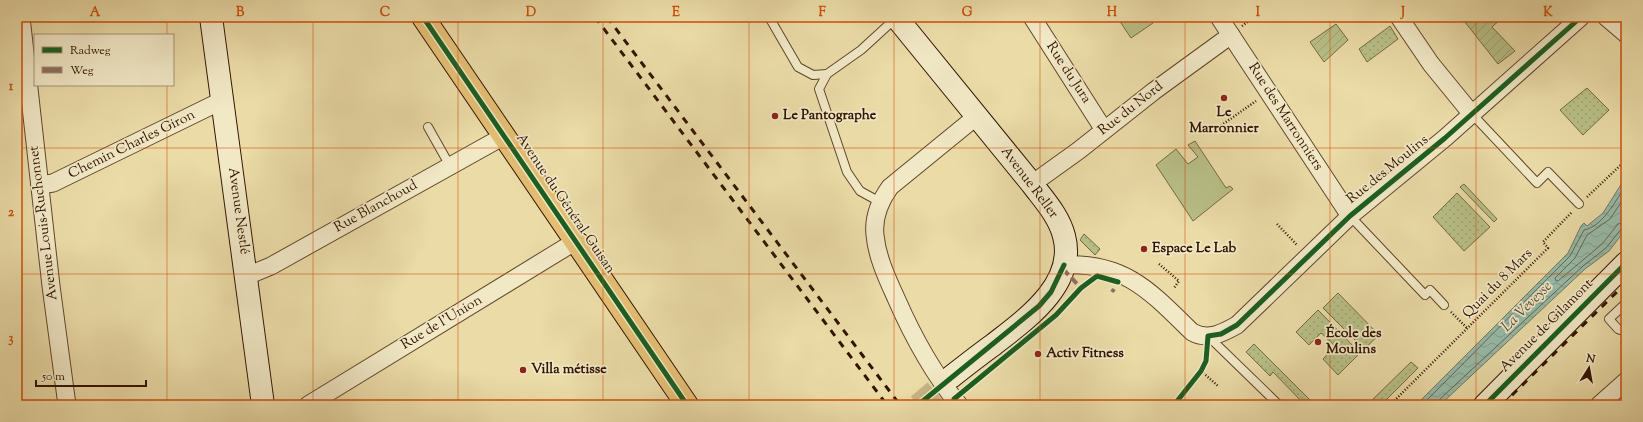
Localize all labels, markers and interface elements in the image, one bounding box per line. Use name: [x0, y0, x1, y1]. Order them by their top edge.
text: A: [90, 4, 101, 22]
text: B: [236, 4, 245, 22]
text: C: [380, 4, 390, 22]
text: D: [526, 4, 536, 22]
text: E: [672, 4, 680, 22]
text: F: [818, 4, 826, 22]
text: G: [962, 4, 973, 22]
text: H: [1107, 4, 1118, 22]
text: I: [1256, 4, 1261, 22]
text: J: [1400, 4, 1405, 22]
text: K: [1543, 4, 1553, 22]
legend: [34, 34, 174, 86]
street label: Rue du Jura: [1041, 38, 1096, 108]
text: Radweg: [70, 42, 111, 60]
street label: Rue des Marronniers: [1243, 59, 1327, 175]
text: Weg: [70, 62, 94, 80]
street label: Rue du Nord: [1094, 77, 1168, 141]
text: 1: [9, 78, 14, 96]
marker: Le Marronnier: [1219, 93, 1229, 103]
place label: Le Marronnier: [1189, 103, 1260, 139]
street label: Chemin Charles Giron: [65, 106, 199, 184]
place label: Le Pantographe: [783, 106, 877, 126]
marker: Le Pantographe: [770, 111, 780, 121]
street label: Avenue du Général-Guisan: [511, 130, 619, 278]
street label: Rue des Moulins: [1343, 131, 1433, 209]
street label: Avenue Reller: [995, 143, 1063, 224]
street label: Avenue Louis-Ruchonnet: [25, 144, 63, 301]
street label: Avenue Nestlé: [222, 166, 254, 256]
street label: Rue Blanchoud: [331, 176, 421, 238]
text: 2: [8, 204, 15, 222]
place label: Espace Le Lab: [1152, 239, 1237, 259]
marker: Espace Le Lab: [1139, 244, 1149, 254]
street label: Quai du 8 Mars: [1458, 244, 1538, 324]
street label: Avenue de Gilamont: [1496, 275, 1598, 377]
water label: La Veveyse: [1497, 277, 1557, 337]
street label: Rue de l'Union: [398, 291, 486, 355]
place label: École des Moulins: [1326, 323, 1382, 360]
text: 3: [8, 330, 14, 348]
marker: École des Moulins: [1313, 337, 1323, 347]
place label: Activ Fitness: [1046, 344, 1124, 364]
north arrow: [1569, 348, 1609, 388]
marker: Activ Fitness: [1033, 349, 1043, 359]
text: N: [1584, 350, 1597, 368]
place label: Villa métisse: [531, 360, 607, 380]
scale bar: [36, 362, 146, 388]
marker: Villa métisse: [518, 365, 528, 375]
text: 50 m: [41, 368, 65, 386]

